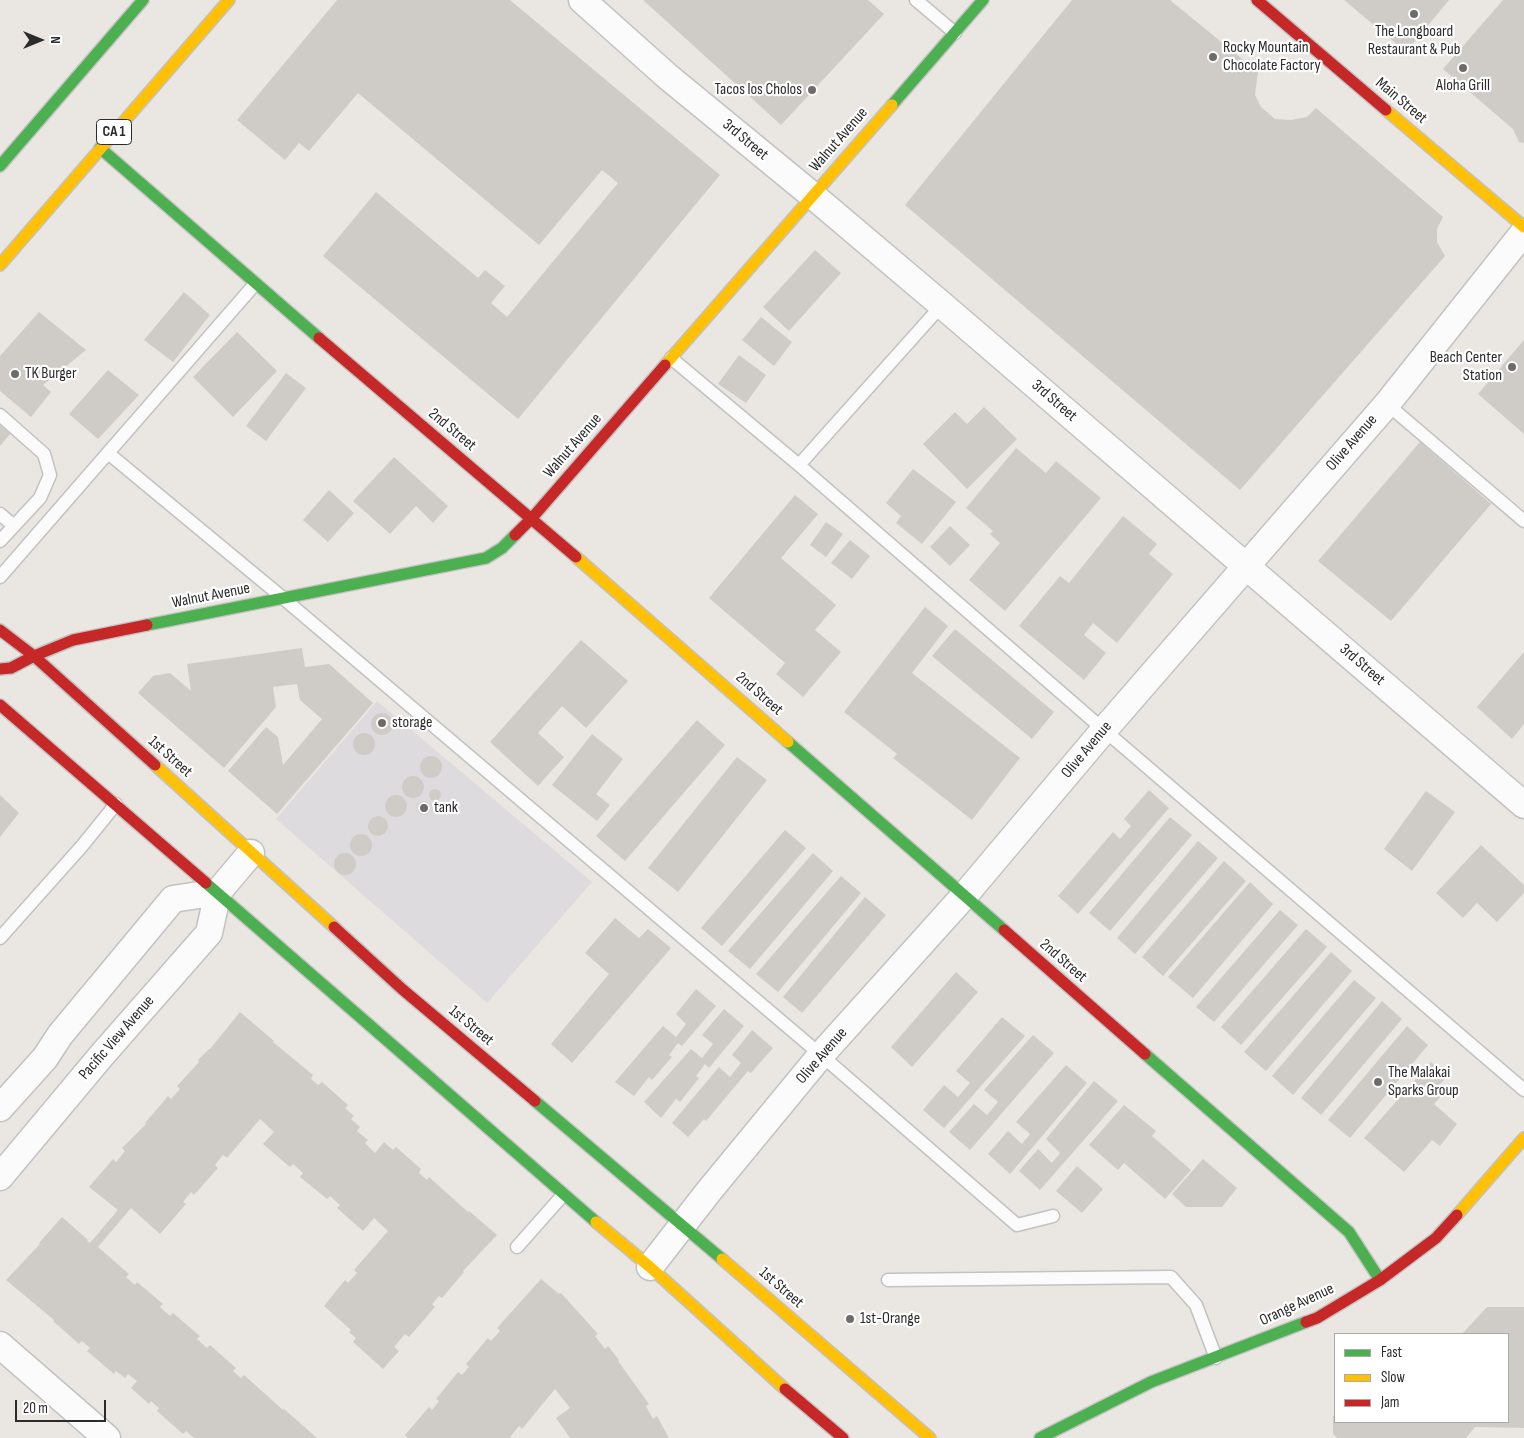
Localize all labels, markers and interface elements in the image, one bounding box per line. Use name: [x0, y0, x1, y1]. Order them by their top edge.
marker: The Longboard Restaurant & Pub: [1408, 8, 1420, 20]
north arrow: [15, 15, 65, 65]
place label: The Longboard Restaurant & Pub: [1368, 22, 1460, 60]
text: N: [47, 36, 64, 44]
place label: Rocky Mountain Chocolate Factory: [1223, 38, 1321, 76]
marker: Rocky Mountain Chocolate Factory: [1207, 51, 1219, 63]
marker: Aloha Grill: [1457, 62, 1469, 74]
street label: Main Street: [1371, 74, 1431, 128]
place label: Aloha Grill: [1436, 76, 1490, 96]
place label: Tacos los Cholos: [715, 80, 802, 100]
marker: Tacos los Cholos: [806, 84, 818, 96]
street label: Walnut Avenue: [806, 104, 872, 176]
street label: 3rd Street: [718, 115, 772, 165]
road number: CA 1: [96, 120, 132, 144]
place label: Beach Center Station: [1430, 348, 1502, 386]
marker: Beach Center Station: [1506, 361, 1518, 373]
place label: TK Burger: [25, 364, 77, 384]
marker: TK Burger: [9, 368, 21, 380]
street label: 3rd Street: [1027, 376, 1081, 426]
street label: 2nd Street: [424, 405, 480, 455]
street label: Walnut Avenue: [540, 410, 606, 482]
street label: Olive Avenue: [1322, 411, 1382, 475]
street label: Walnut Avenue: [170, 579, 252, 613]
street label: 3rd Street: [1335, 640, 1389, 690]
street label: 2nd Street: [731, 668, 787, 720]
place label: storage: [392, 713, 432, 733]
marker: storage: [376, 717, 388, 729]
street label: Olive Avenue: [1058, 718, 1116, 782]
street label: 1st Street: [144, 732, 196, 782]
place label: tank: [434, 798, 458, 818]
marker: tank: [418, 802, 430, 814]
street label: 2nd Street: [1035, 935, 1091, 987]
street label: Pacific View Avenue: [75, 992, 159, 1084]
street label: 1st Street: [445, 1002, 497, 1050]
street label: Olive Avenue: [792, 1024, 852, 1088]
place label: The Malakai Sparks Group: [1388, 1063, 1459, 1101]
marker: The Malakai Sparks Group: [1372, 1076, 1384, 1088]
street label: 1st Street: [755, 1264, 807, 1312]
street label: Orange Avenue: [1257, 1279, 1337, 1331]
place label: 1st-Orange: [860, 1309, 920, 1329]
marker: 1st-Orange: [844, 1313, 856, 1325]
legend: [1334, 1333, 1509, 1423]
text: Fast: [1381, 1343, 1402, 1362]
text: Slow: [1381, 1368, 1405, 1387]
scale bar: [18, 1390, 109, 1422]
text: Jam: [1381, 1393, 1399, 1412]
text: 20 m: [23, 1399, 48, 1418]

